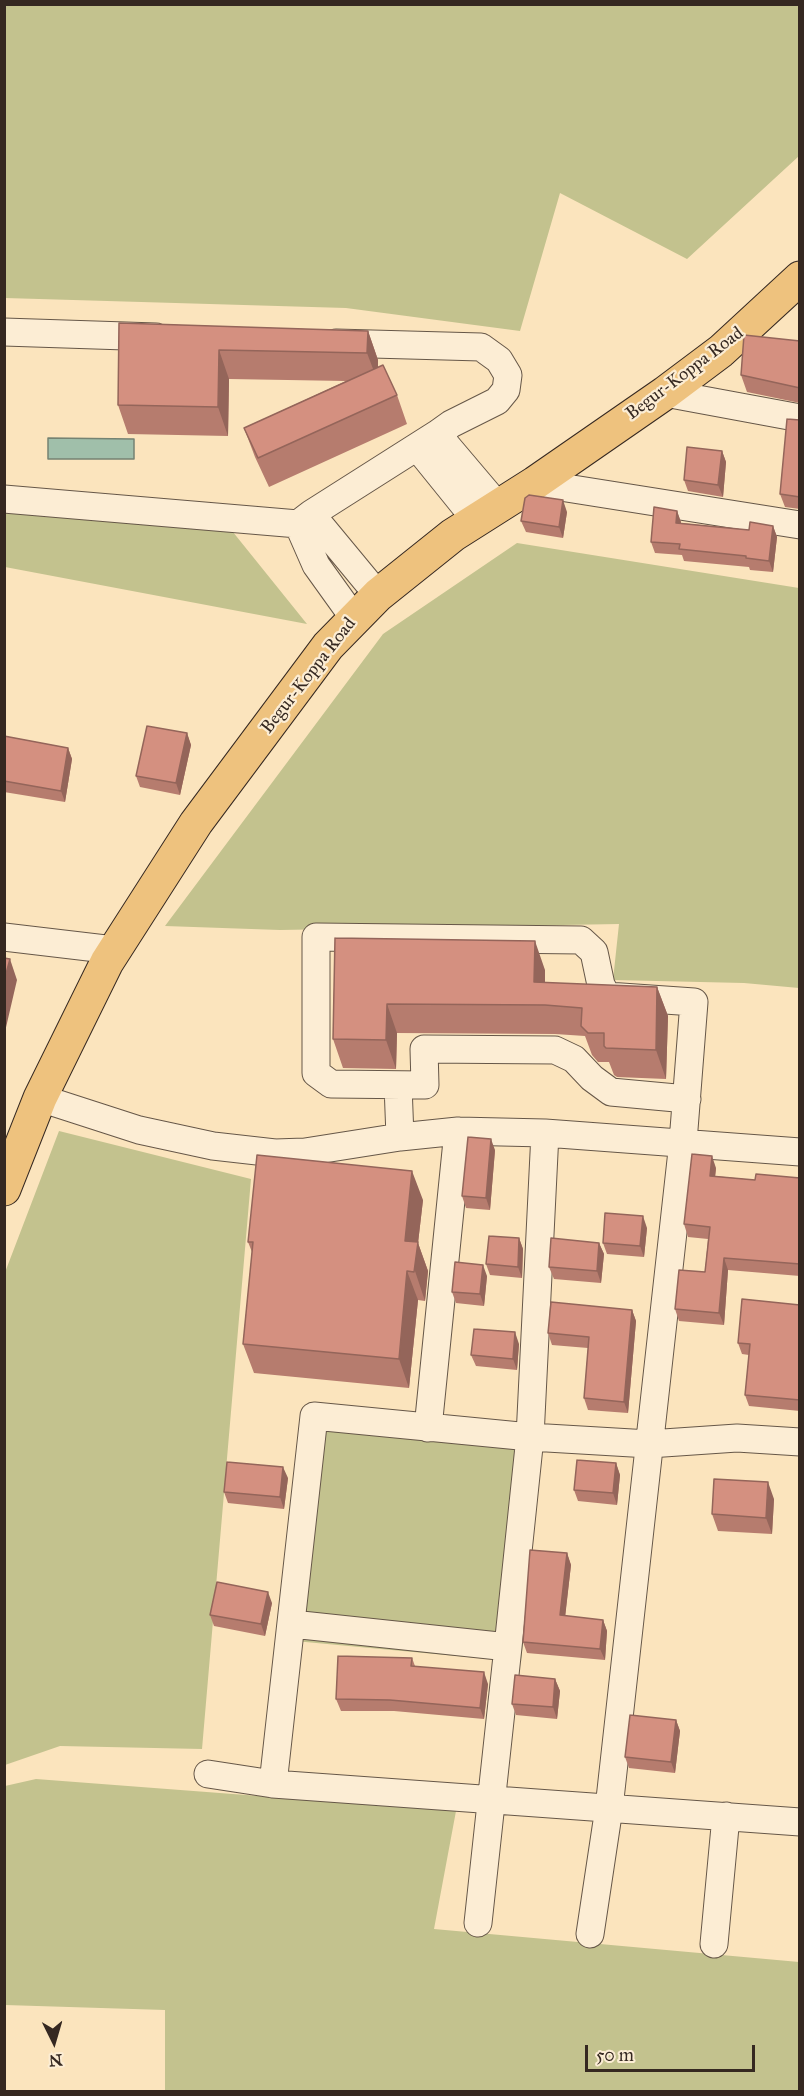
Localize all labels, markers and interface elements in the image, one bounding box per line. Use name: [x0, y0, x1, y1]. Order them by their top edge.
street label: Begur-Koppa Road: [622, 323, 748, 425]
street label: Begur-Koppa Road: [257, 614, 361, 738]
north arrow: [24, 2012, 84, 2072]
scale bar: [588, 2033, 758, 2071]
text: 50 m: [596, 2044, 634, 2066]
text: N: [48, 2050, 63, 2070]

